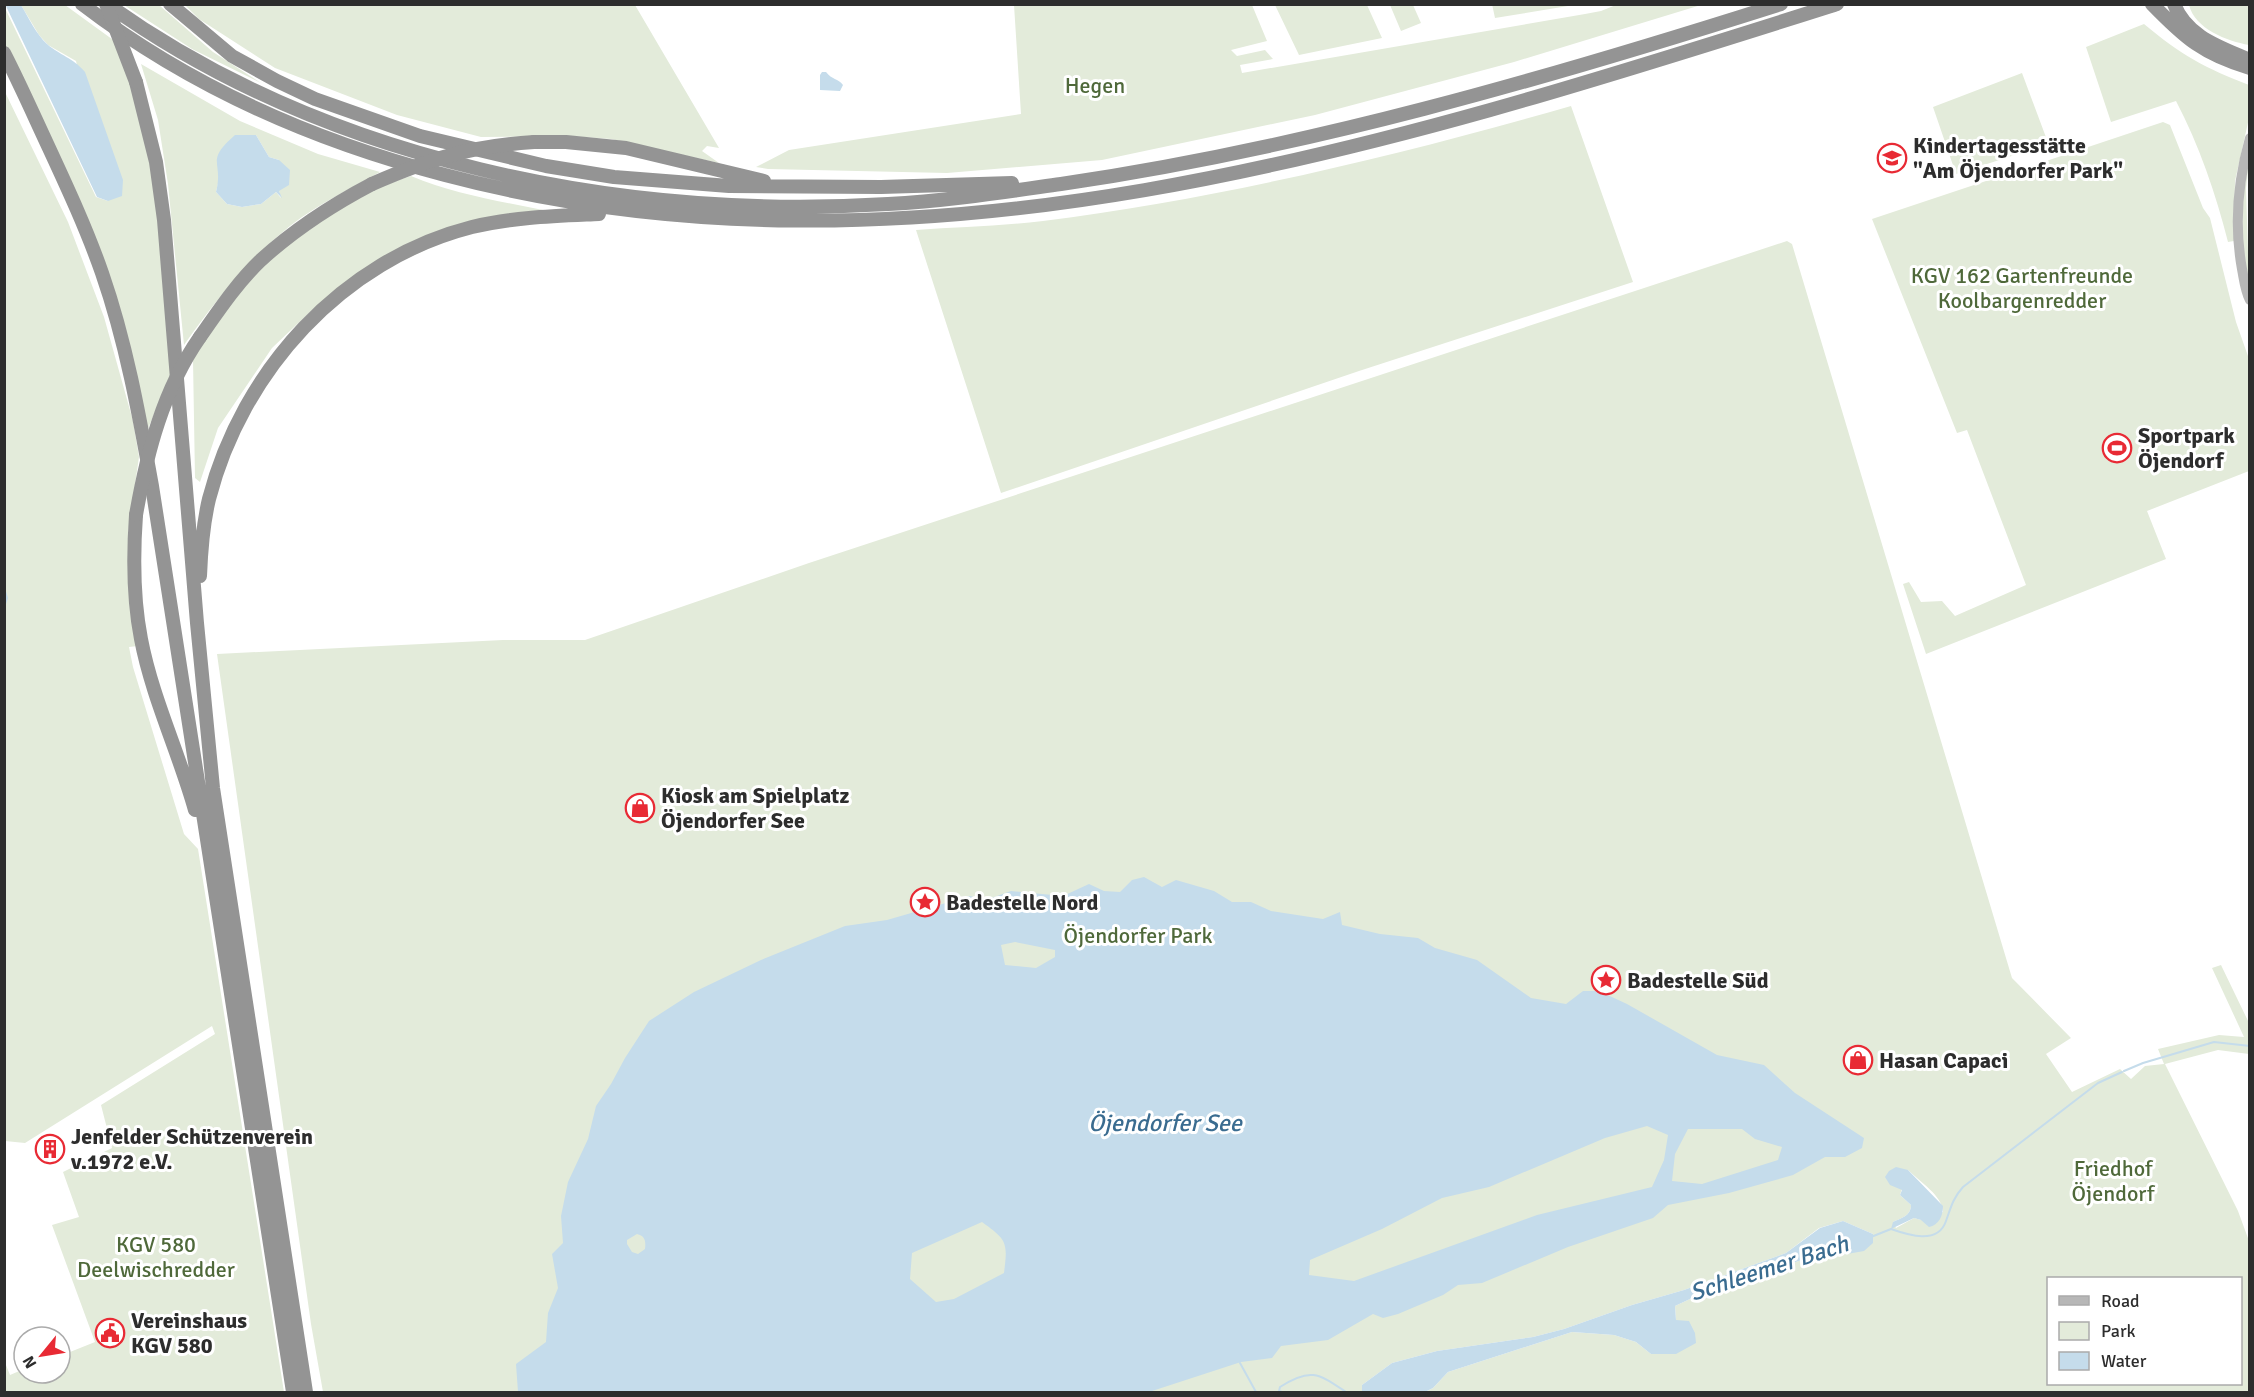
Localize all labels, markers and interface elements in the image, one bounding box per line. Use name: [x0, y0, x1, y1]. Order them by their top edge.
park label: Hegen: [1065, 72, 1125, 99]
place label: Kindertagesstätte "Am Öjendorfer Park": [1913, 132, 2123, 184]
school or university icon: Kindertagesstätte "Am Öjendorfer Park": [1876, 142, 1908, 174]
park label: KGV 162 Gartenfreunde Koolbargenredder: [1911, 262, 2133, 314]
place label: Sportpark Öjendorf: [2138, 422, 2235, 474]
sports icon: Sportpark Öjendorf: [2101, 432, 2133, 464]
place label: Kiosk am Spielplatz Öjendorfer See: [661, 782, 850, 834]
shop icon: Kiosk am Spielplatz Öjendorfer See: [624, 792, 656, 824]
place icon: Badestelle Nord: [909, 886, 941, 918]
place label: Badestelle Nord: [946, 889, 1099, 916]
park label: Öjendorfer Park: [1064, 922, 1212, 949]
place icon: Badestelle Süd: [1590, 964, 1622, 996]
place label: Badestelle Süd: [1627, 967, 1769, 994]
shop icon: Hasan Capaci: [1842, 1044, 1874, 1076]
place label: Hasan Capaci: [1879, 1047, 2008, 1074]
water label: Öjendorfer See: [1088, 1108, 1243, 1138]
place label: Jenfelder Schützenverein v.1972 e.V.: [70, 1123, 313, 1175]
building icon: Jenfelder Schützenverein v.1972 e.V.: [34, 1133, 66, 1165]
park label: Friedhof Öjendorf: [2072, 1155, 2156, 1207]
water label: Schleemer Bach: [1686, 1228, 1853, 1308]
park label: KGV 580 Deelwischredder: [77, 1231, 235, 1283]
legend: [2047, 1277, 2242, 1385]
text: Road: [2101, 1290, 2140, 1312]
place label: Vereinshaus KGV 580: [131, 1307, 247, 1359]
public building icon: Vereinshaus KGV 580: [94, 1317, 126, 1349]
text: Park: [2101, 1320, 2136, 1342]
north arrow: [12, 1325, 72, 1385]
text: Water: [2101, 1350, 2147, 1372]
text: N: [18, 1352, 41, 1372]

